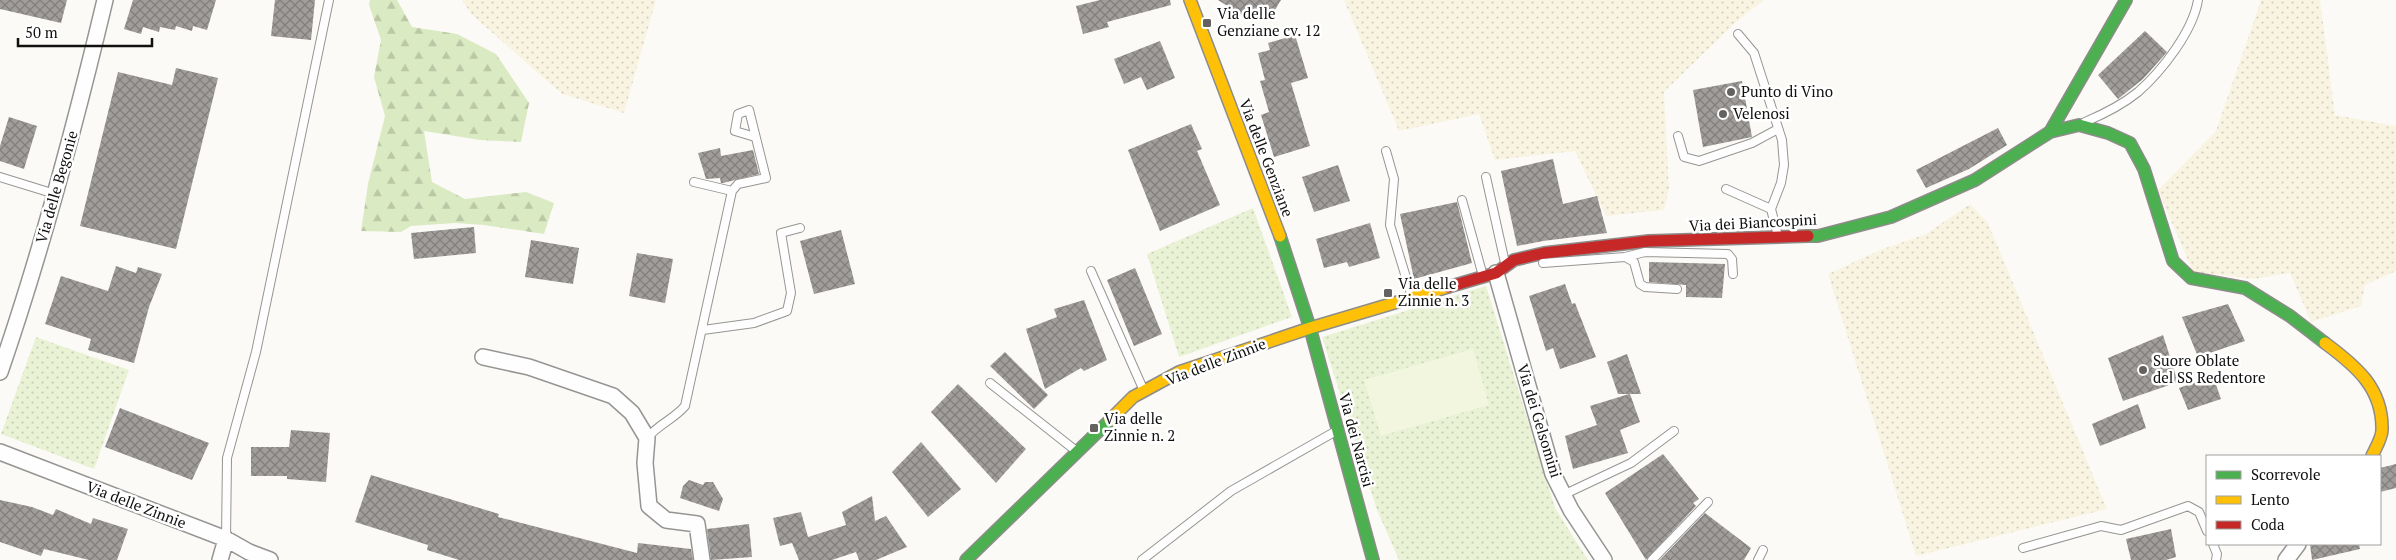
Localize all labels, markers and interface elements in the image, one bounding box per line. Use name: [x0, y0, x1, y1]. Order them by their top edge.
place label: Via delle Genziane cv. 12: [1217, 3, 1321, 40]
scale bar: [18, 15, 151, 47]
marker: Via delle Genziane cv. 12: [1201, 17, 1213, 29]
text: 50 m: [25, 22, 58, 42]
place label: Punto di Vino: [1741, 81, 1833, 101]
marker: Punto di Vino: [1725, 86, 1737, 98]
street label: Via delle Genziane: [1235, 96, 1299, 219]
place label: Velenosi: [1733, 103, 1790, 123]
marker: Velenosi: [1717, 108, 1729, 120]
street label: Via delle Begonie: [30, 128, 82, 245]
street label: Via dei Biancospini: [1688, 209, 1817, 235]
place label: Via delle Zinnie n. 3: [1398, 273, 1469, 310]
marker: Via delle Zinnie n. 3: [1382, 287, 1394, 299]
street label: Via delle Zinnie: [1163, 333, 1269, 389]
place label: Suore Oblate del SS Redentore: [2153, 350, 2266, 387]
street label: Via dei Gelsomini: [1513, 361, 1567, 480]
marker: Suore Oblate del SS Redentore: [2137, 364, 2149, 376]
street label: Via dei Narcisi: [1335, 390, 1379, 489]
place label: Via delle Zinnie n. 2: [1104, 408, 1175, 445]
marker: Via delle Zinnie n. 2: [1088, 422, 1100, 434]
legend: [2206, 455, 2381, 545]
text: Scorrevole: [2251, 464, 2321, 484]
street label: Via delle Zinnie: [83, 476, 189, 532]
text: Lento: [2251, 489, 2290, 509]
text: Coda: [2251, 514, 2285, 534]

